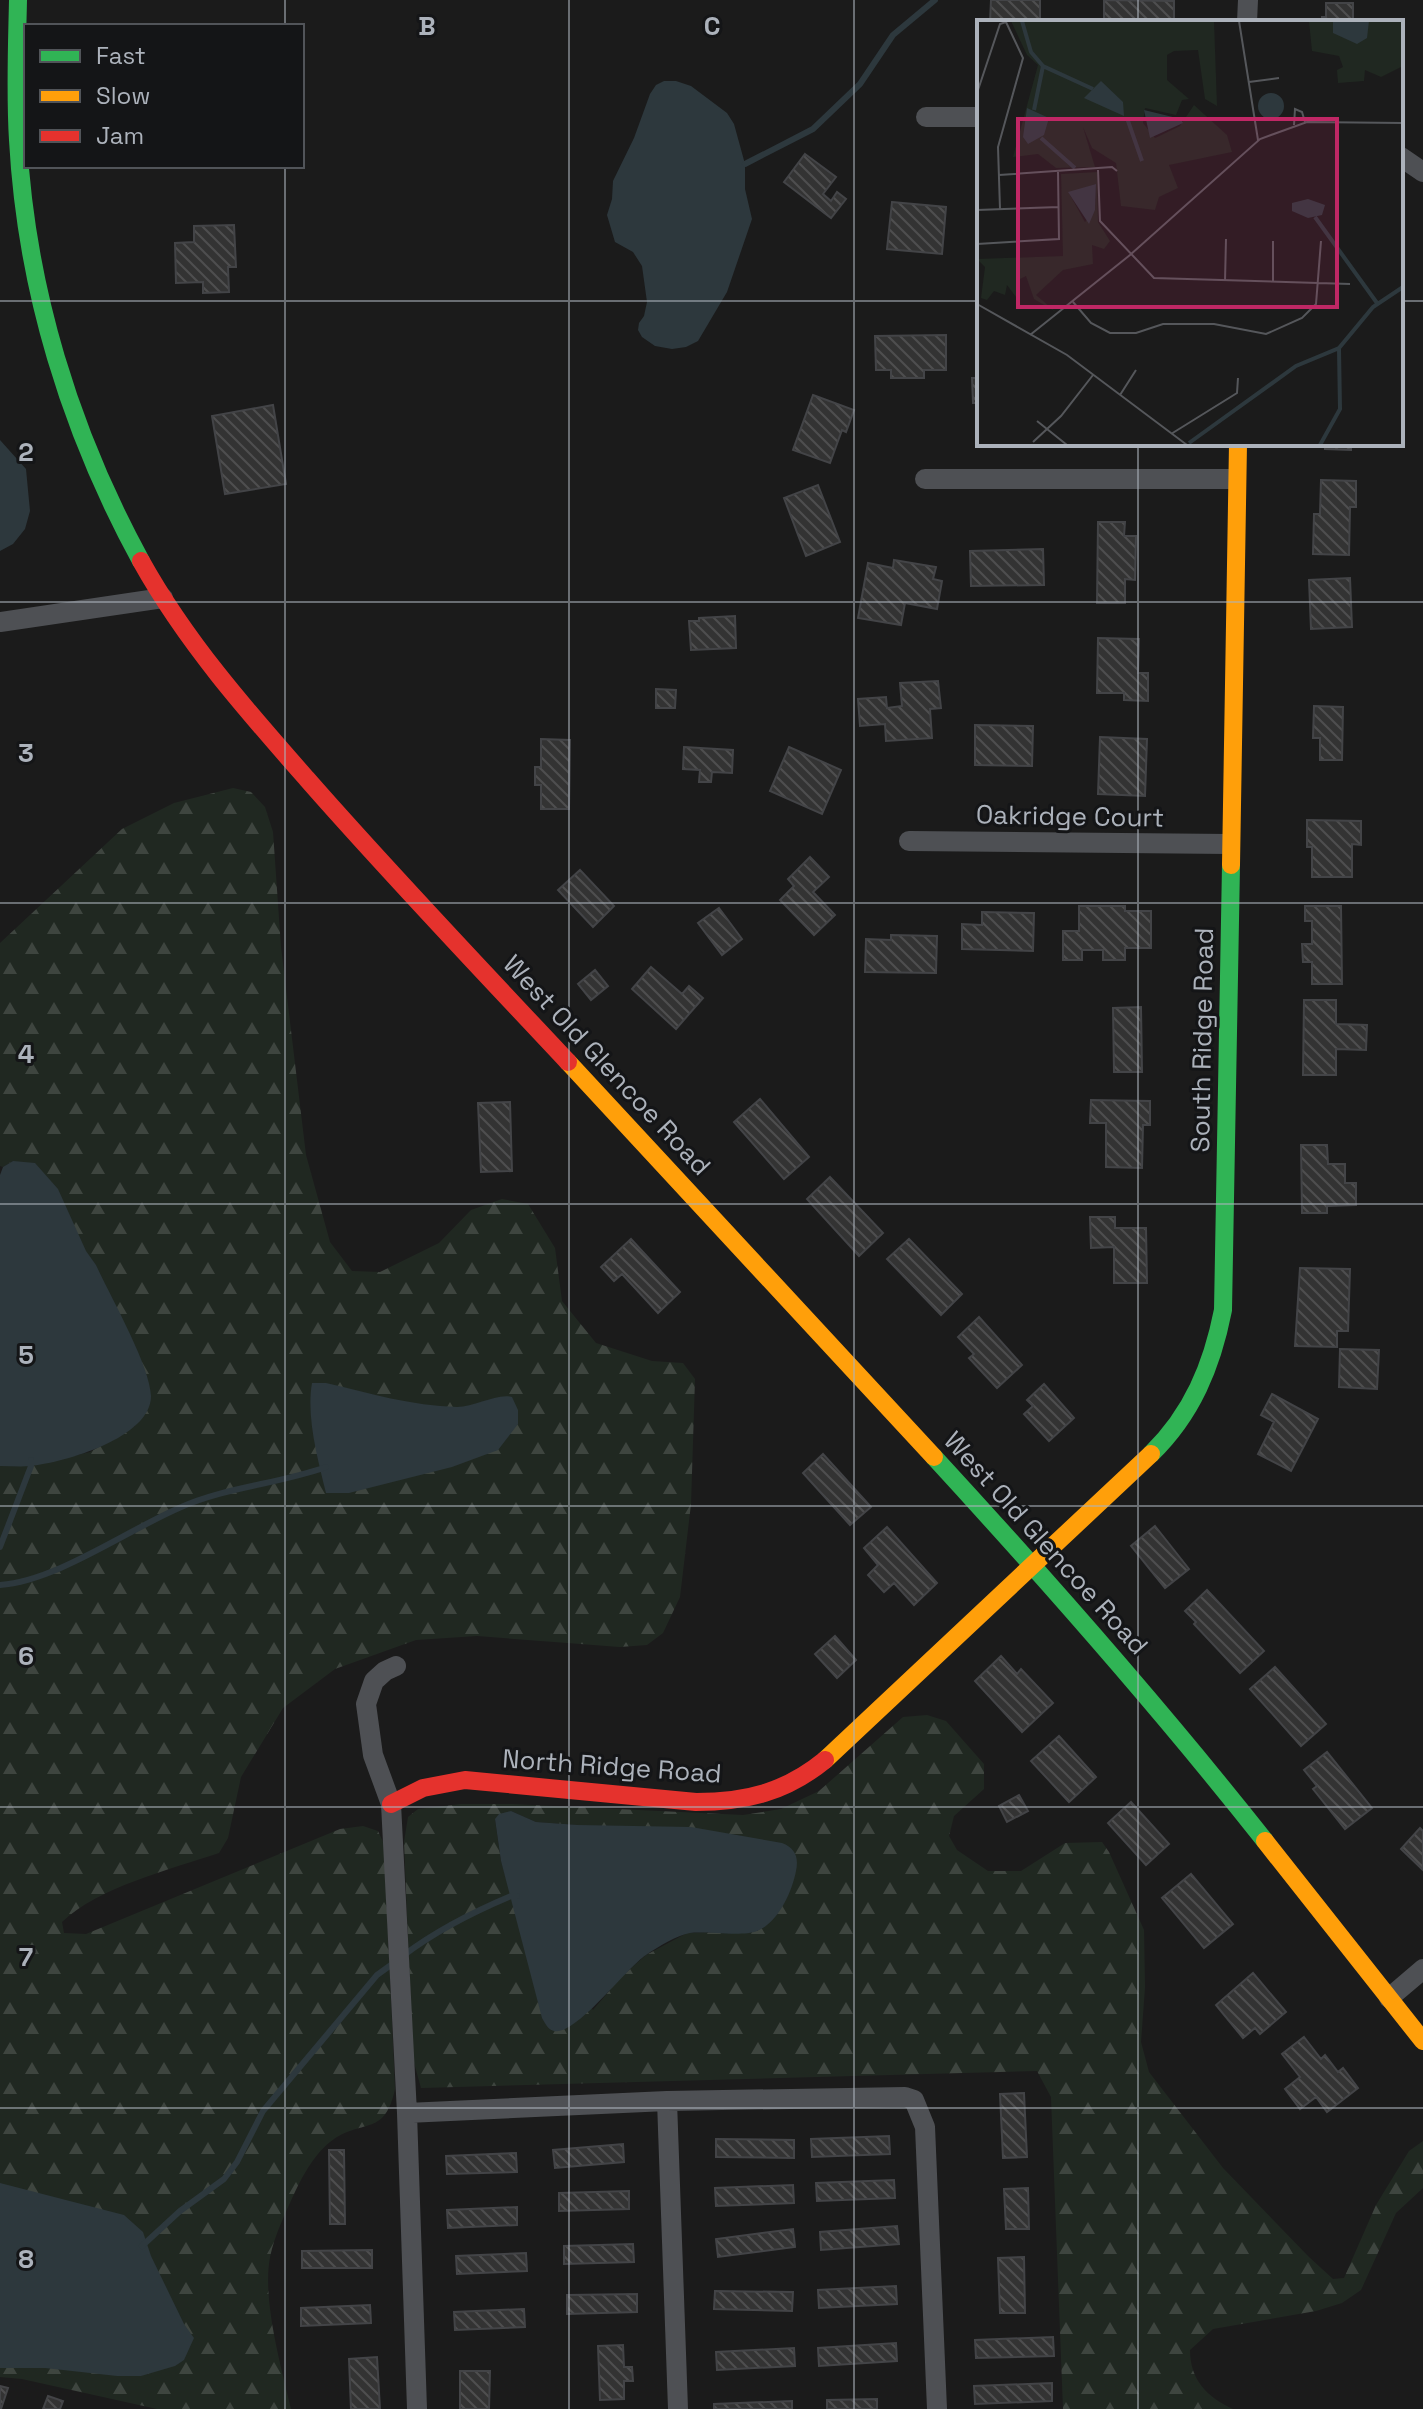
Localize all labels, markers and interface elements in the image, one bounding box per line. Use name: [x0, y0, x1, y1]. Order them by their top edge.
text: B: [418, 9, 436, 43]
text: C: [704, 9, 720, 43]
inset map: [977, 20, 1403, 446]
legend: [24, 24, 304, 168]
text: Fast: [96, 40, 146, 71]
text: Slow: [96, 80, 150, 111]
text: Jam: [96, 120, 144, 151]
text: 2: [18, 435, 34, 469]
text: 3: [18, 736, 34, 770]
street label: Oakridge Court: [975, 797, 1165, 835]
street label: South Ridge Road: [1183, 927, 1221, 1153]
street label: West Old Glencoe Road: [496, 948, 718, 1182]
text: 4: [18, 1037, 34, 1071]
text: 5: [18, 1338, 34, 1372]
street label: West Old Glencoe Road: [937, 1424, 1155, 1662]
text: 6: [18, 1639, 34, 1673]
street label: North Ridge Road: [501, 1741, 723, 1791]
text: 7: [19, 1940, 33, 1974]
text: 8: [18, 2242, 34, 2276]

